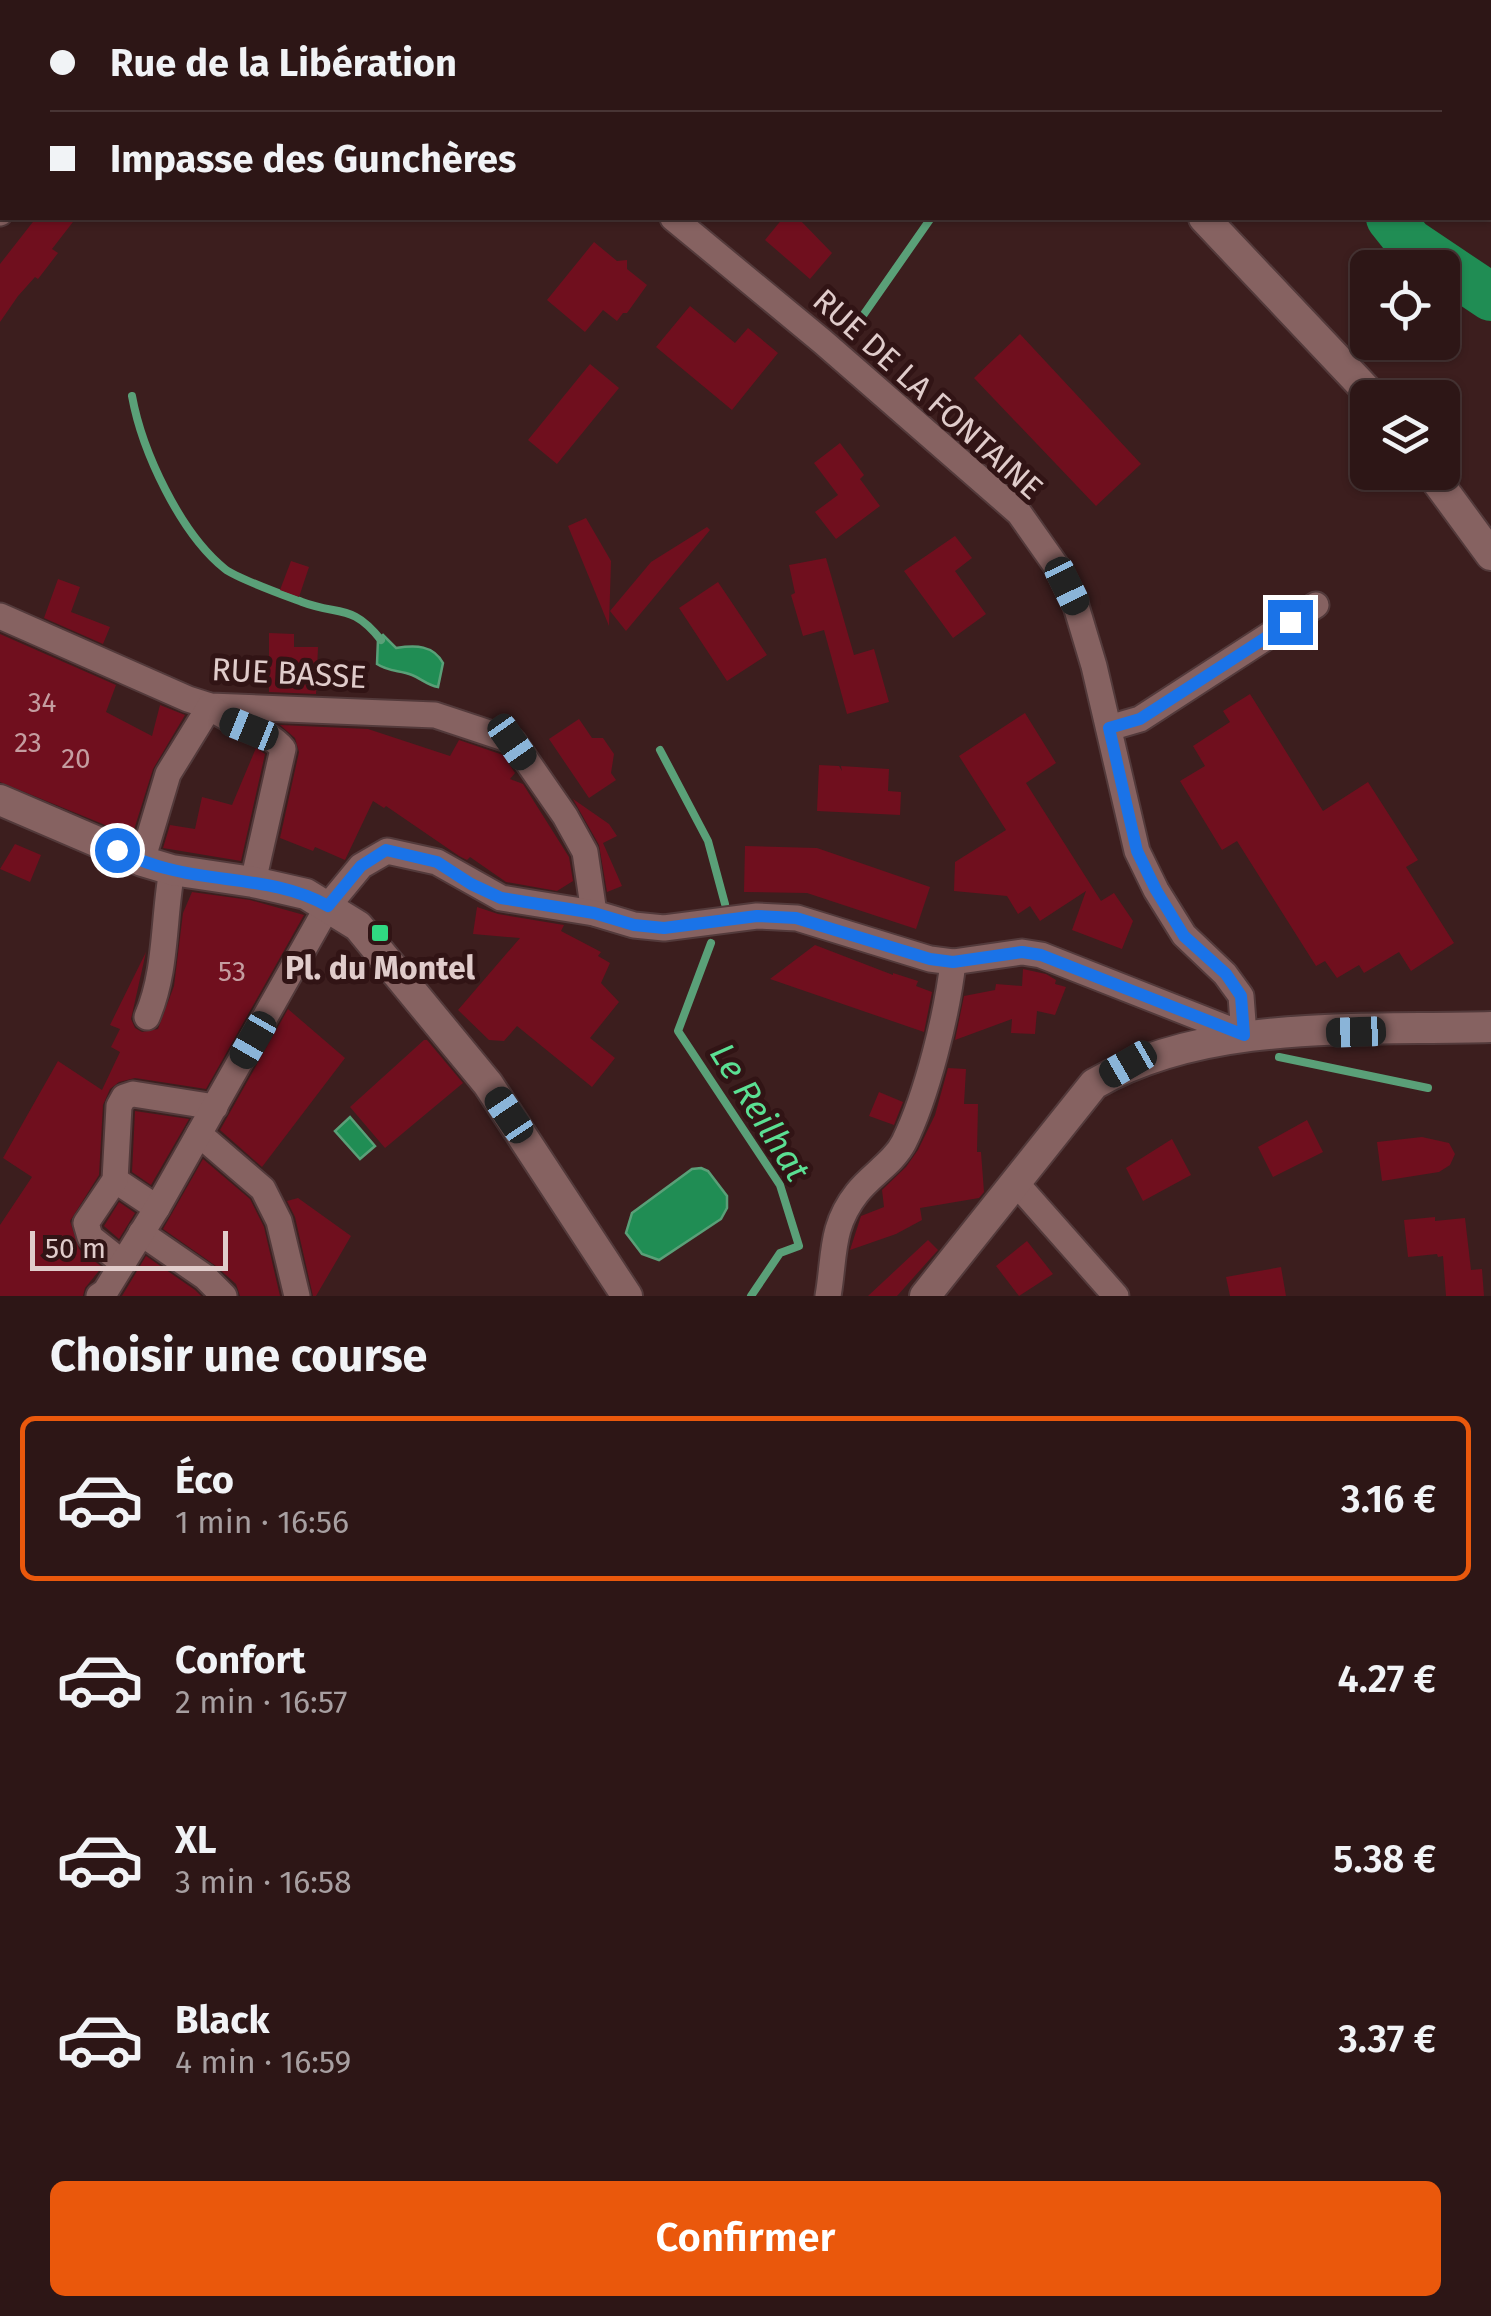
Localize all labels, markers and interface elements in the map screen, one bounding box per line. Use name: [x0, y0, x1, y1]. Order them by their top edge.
text: Rue de la Libération: [110, 40, 457, 86]
text: Impasse des Gunchères: [110, 136, 516, 182]
map controls: [1350, 250, 1460, 490]
button: locate: [1350, 250, 1460, 360]
street label: RUE DE LA FONTAINE: [805, 281, 1051, 507]
button: layers: [1350, 380, 1460, 490]
car: [1040, 552, 1094, 620]
route end: [1268, 600, 1313, 645]
street label: RUE BASSE: [211, 650, 367, 696]
house number: 34: [28, 686, 56, 719]
car: [216, 704, 282, 754]
car: [483, 709, 541, 775]
house number: 23: [14, 726, 42, 759]
house number: 20: [61, 742, 91, 775]
route start: [95, 828, 140, 873]
marker: Pl. du Montel: [369, 922, 391, 944]
place label: Pl. du Montel: [285, 949, 476, 987]
house number: 53: [218, 955, 246, 988]
car: [225, 1007, 281, 1073]
car: [1325, 1016, 1387, 1048]
water label: Le Reilhat: [701, 1035, 819, 1189]
car: [1095, 1036, 1161, 1092]
car: [480, 1082, 538, 1148]
scale bar: [30, 1226, 228, 1270]
text: 50 m: [45, 1232, 106, 1265]
text: Choisir une course: [50, 1329, 427, 1383]
icon: car: [55, 1454, 145, 1544]
text: Éco: [175, 1457, 234, 1503]
text: 3.16 €: [1341, 1476, 1436, 1522]
text: 1 min · 16:56: [175, 1503, 349, 1541]
icon: car: [55, 1634, 145, 1724]
text: Confort: [175, 1637, 305, 1683]
text: 4.27 €: [1338, 1656, 1436, 1702]
text: 2 min · 16:57: [175, 1683, 347, 1721]
icon: car: [55, 1814, 145, 1904]
text: XL: [175, 1817, 217, 1863]
text: 5.38 €: [1333, 1836, 1436, 1882]
text: 3 min · 16:58: [175, 1863, 352, 1901]
icon: car: [55, 1994, 145, 2084]
text: Black: [175, 1997, 270, 2043]
text: 3.37 €: [1338, 2016, 1436, 2062]
text: 4 min · 16:59: [175, 2043, 351, 2081]
button: Confirmer: [50, 2181, 1441, 2296]

